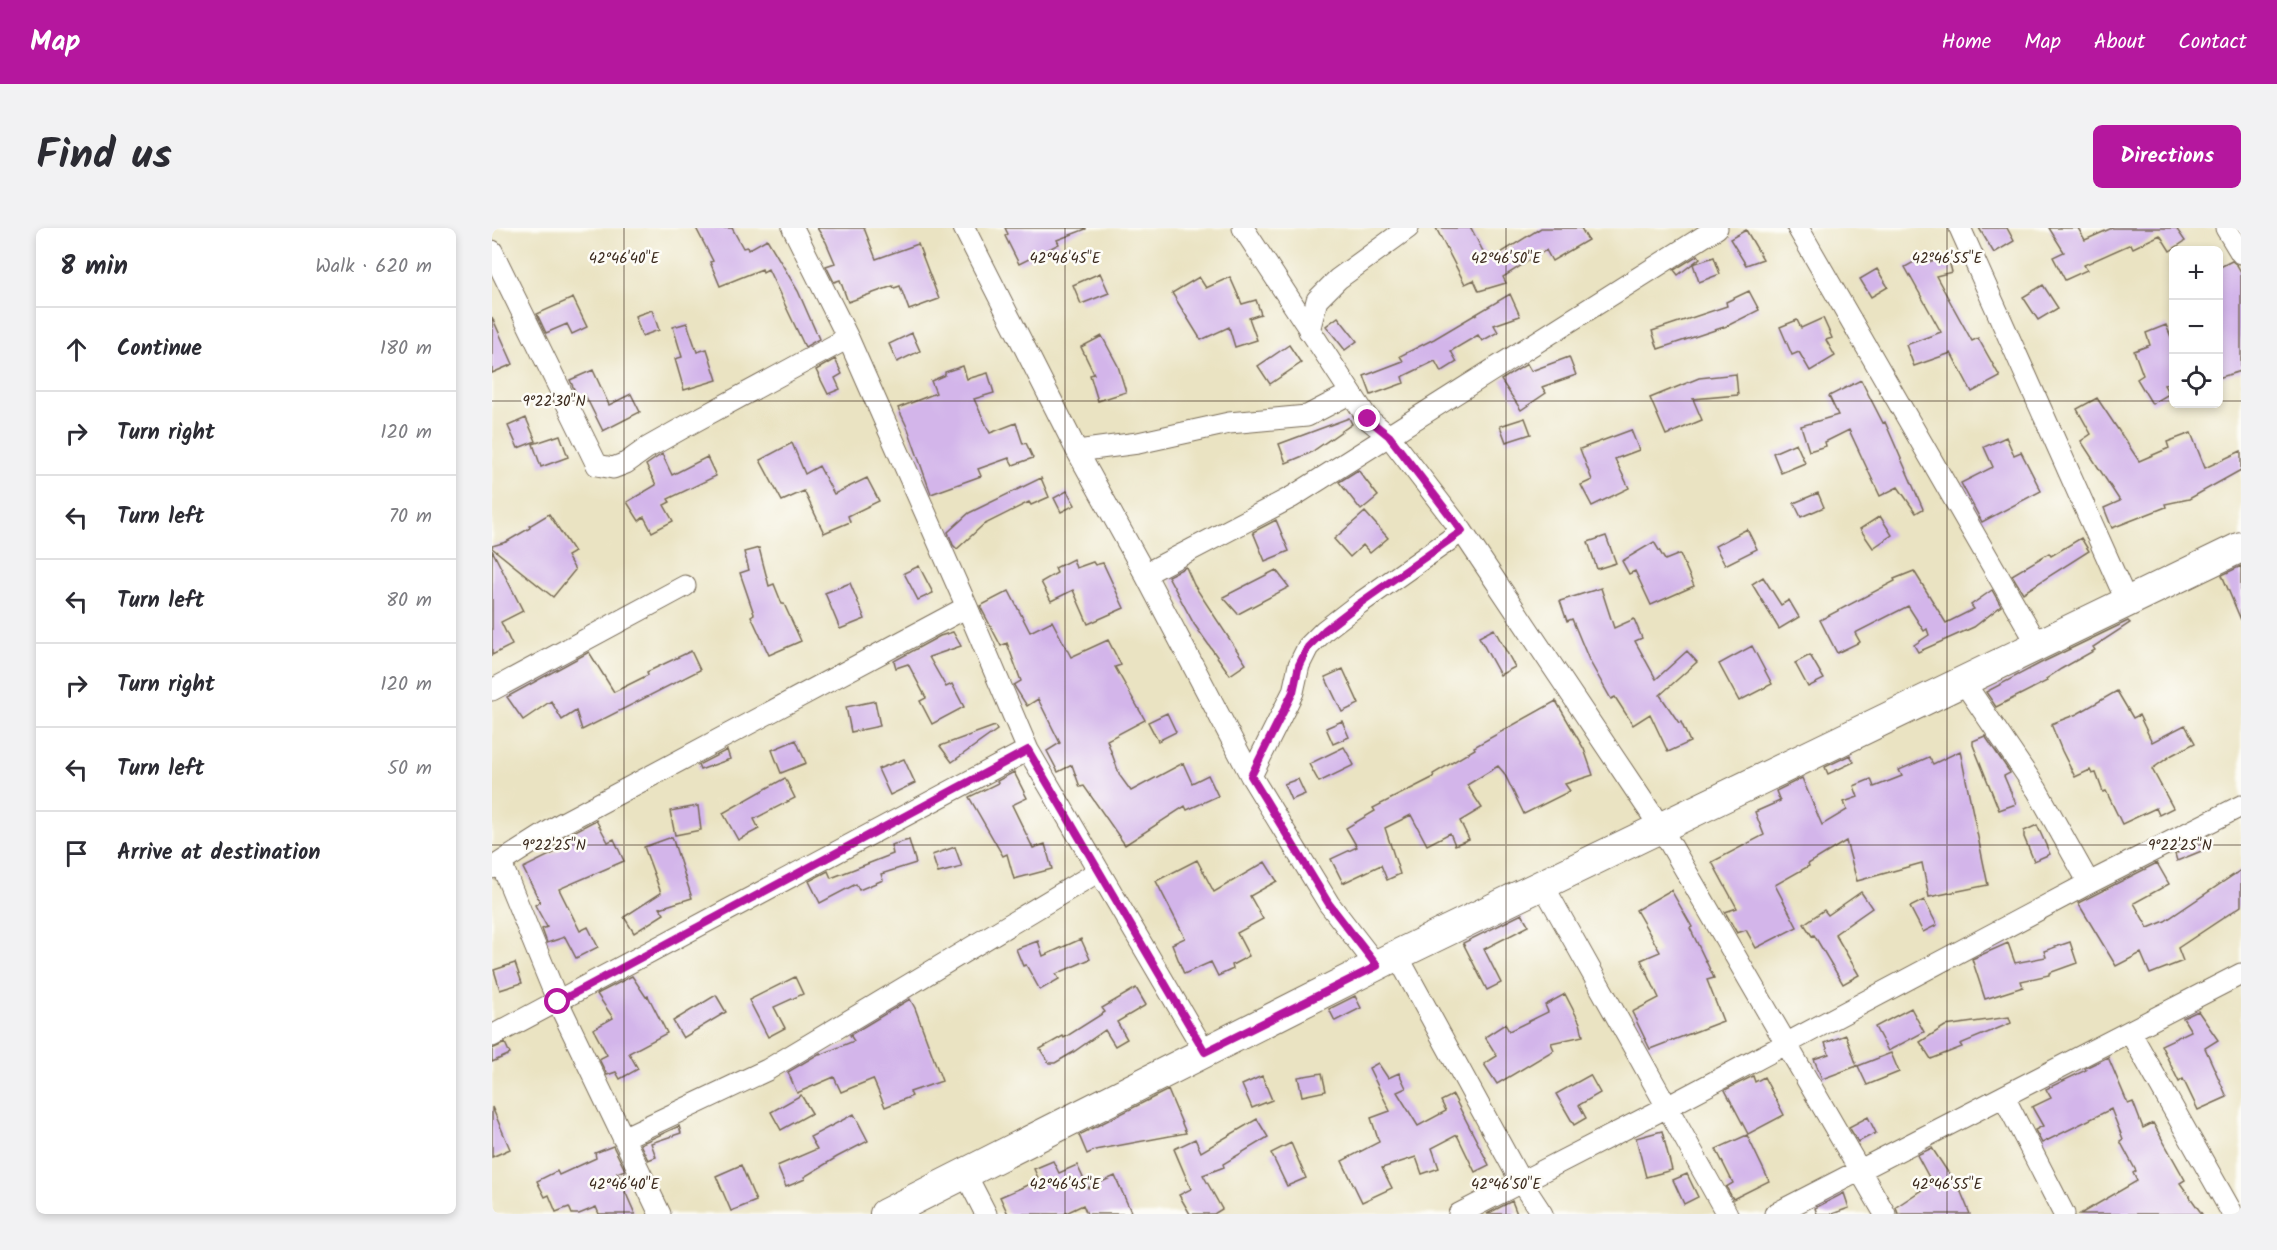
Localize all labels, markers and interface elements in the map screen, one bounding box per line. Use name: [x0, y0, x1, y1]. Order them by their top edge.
text: Map: [30, 20, 81, 65]
text: Home: [1942, 26, 1991, 59]
text: Map: [2024, 26, 2061, 59]
text: About: [2094, 26, 2145, 59]
text: Contact: [2178, 26, 2247, 59]
text: Find us: [36, 123, 172, 190]
button: Directions: [2093, 125, 2241, 188]
text: 8 min: [60, 246, 128, 288]
map controls: [2169, 246, 2223, 408]
button: +: [2169, 246, 2223, 300]
text: 42°46'40"E: [589, 247, 660, 271]
text: 42°46'45"E: [1030, 247, 1102, 271]
text: 42°46'50"E: [1471, 247, 1542, 271]
text: 42°46'55"E: [1912, 247, 1984, 271]
text: Walk · 620 m: [315, 251, 432, 283]
button: −: [2169, 300, 2223, 354]
text: Continue: [117, 332, 202, 367]
icon: ahead: [60, 333, 93, 366]
text: 180 m: [380, 333, 432, 365]
button: locate: [2169, 354, 2223, 408]
text: 9°22'30"N: [522, 390, 586, 414]
route end: [1354, 405, 1380, 431]
text: Turn right: [117, 416, 215, 451]
icon: right: [60, 417, 93, 450]
text: 120 m: [380, 417, 432, 449]
text: Turn left: [117, 500, 204, 535]
icon: left: [60, 501, 93, 534]
text: 70 m: [389, 501, 432, 533]
text: Turn left: [117, 584, 204, 619]
icon: left: [60, 585, 93, 618]
text: 80 m: [386, 585, 432, 617]
text: Turn right: [117, 668, 215, 703]
icon: right: [60, 669, 93, 702]
text: 120 m: [380, 669, 432, 701]
text: Turn left: [117, 752, 204, 787]
icon: left: [60, 753, 93, 786]
text: 50 m: [387, 753, 432, 785]
text: 9°22'25"N: [522, 834, 586, 858]
text: 9°22'25"N: [2148, 834, 2212, 858]
text: Arrive at destination: [117, 836, 320, 871]
icon: arrive: [60, 837, 93, 870]
route start: [544, 988, 570, 1014]
text: 42°46'40"E: [589, 1173, 660, 1197]
text: 42°46'45"E: [1030, 1173, 1102, 1197]
text: 42°46'50"E: [1471, 1173, 1542, 1197]
text: 42°46'55"E: [1912, 1173, 1984, 1197]

